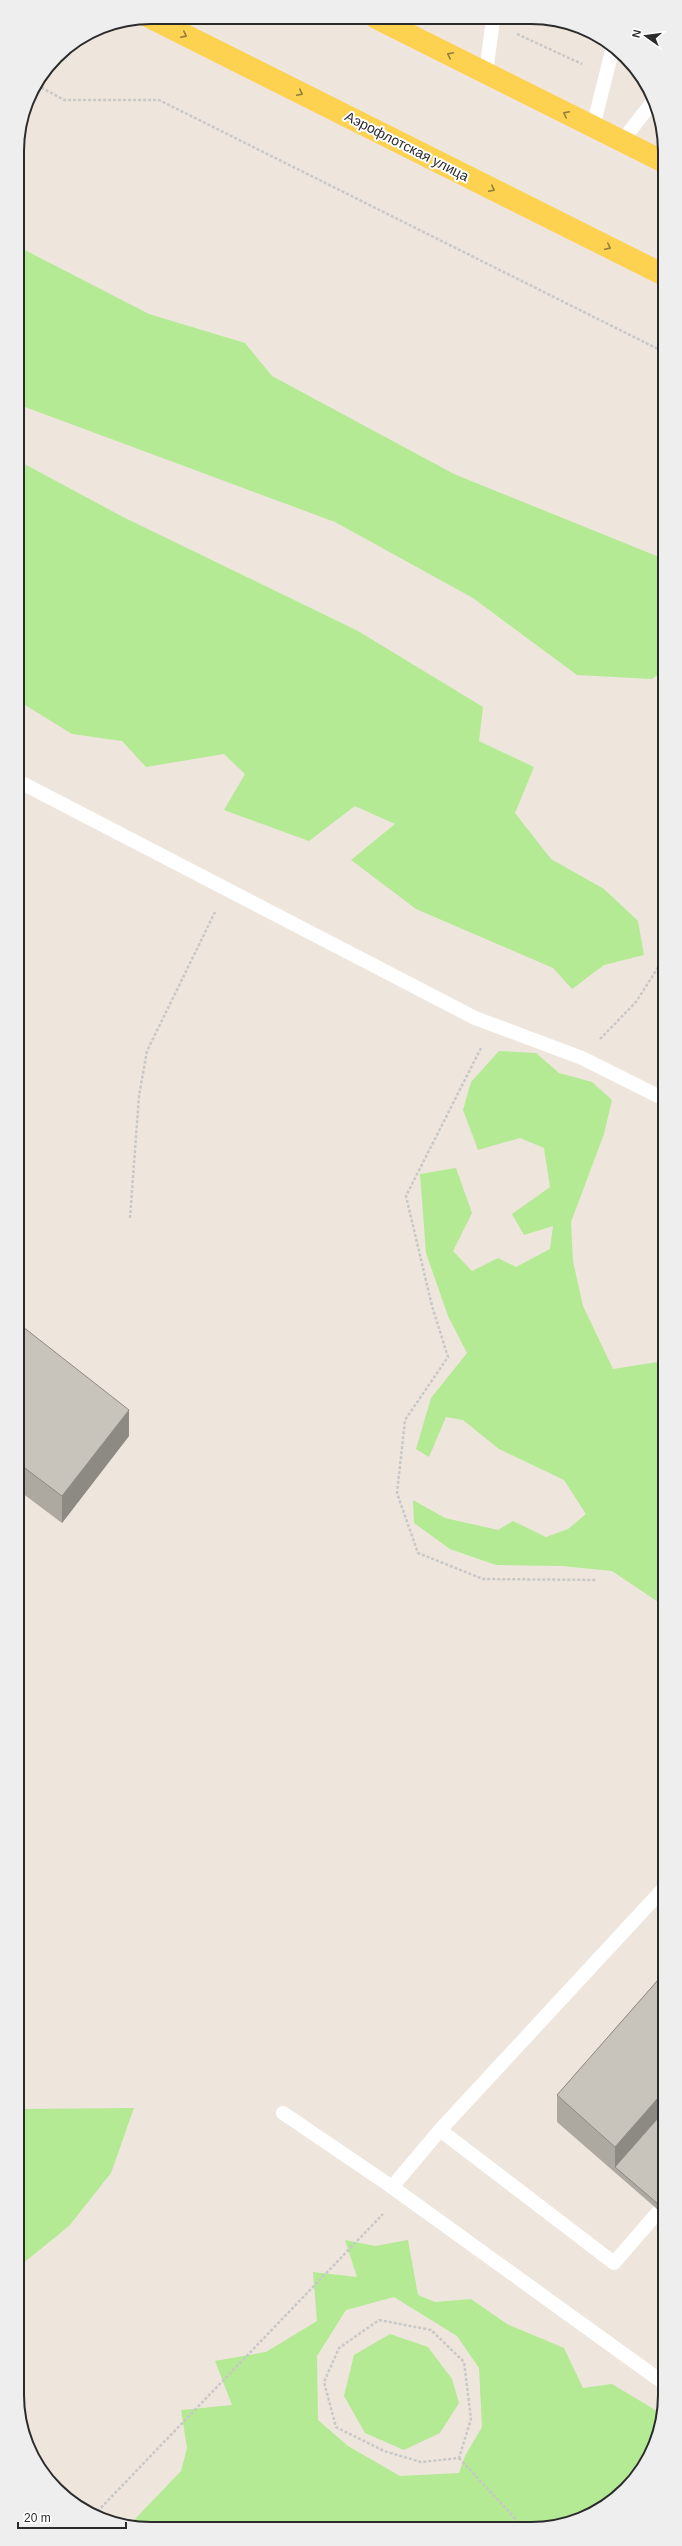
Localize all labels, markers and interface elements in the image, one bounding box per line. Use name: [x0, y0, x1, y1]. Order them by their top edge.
north arrow: [626, 16, 666, 56]
text: N: [630, 28, 643, 39]
one-way arrow: [180, 30, 188, 38]
one-way arrow: [447, 53, 454, 60]
one-way arrow: [296, 88, 304, 96]
street label: Аэрофлотская улица: [342, 108, 472, 184]
one-way arrow: [563, 111, 571, 118]
one-way arrow: [487, 184, 495, 192]
one-way arrow: [604, 242, 611, 250]
scale bar: [18, 2504, 126, 2530]
text: 20 m: [24, 2511, 51, 2525]

